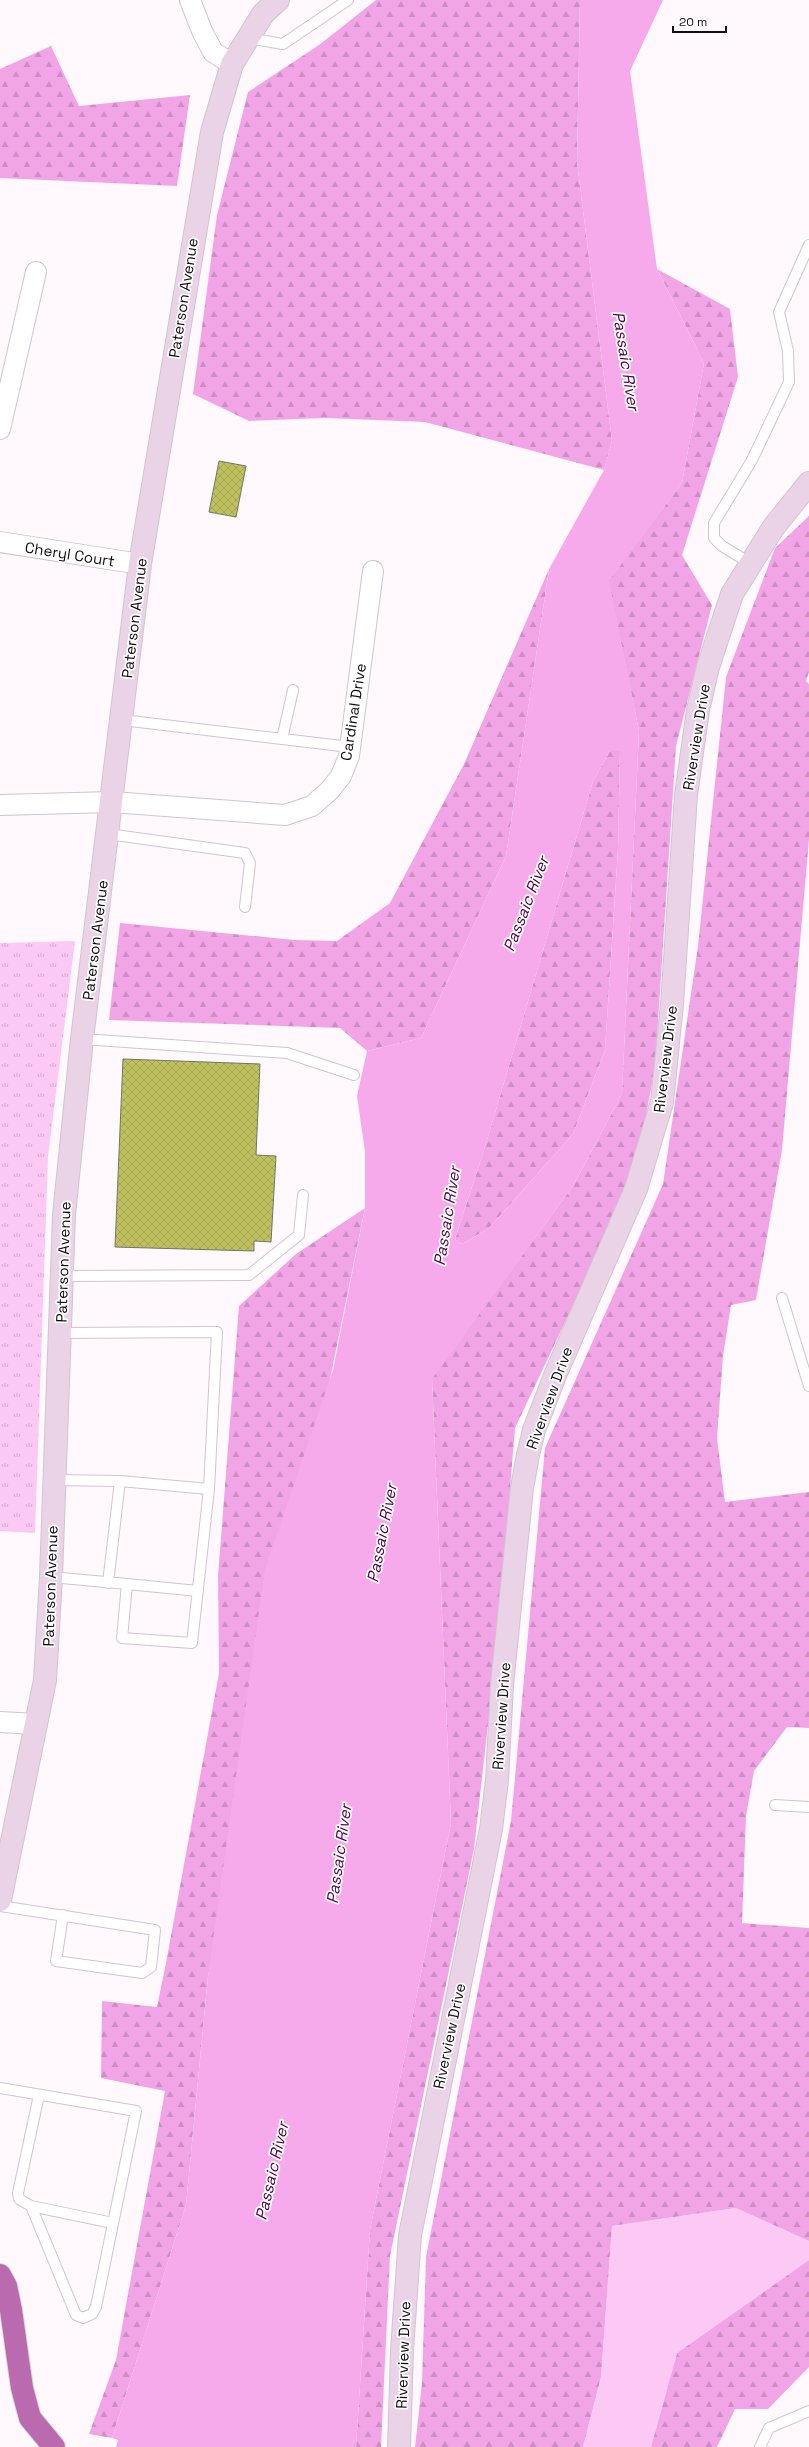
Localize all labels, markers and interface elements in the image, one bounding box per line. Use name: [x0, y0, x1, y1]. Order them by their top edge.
scale bar: [673, 8, 726, 34]
text: 20 m: [679, 14, 707, 30]
street label: Paterson Avenue: [164, 237, 202, 359]
water label: Passaic River: [608, 310, 644, 414]
street label: Cheryl Court: [24, 538, 116, 570]
street label: Paterson Avenue: [117, 557, 151, 679]
street label: Cardinal Drive: [336, 662, 370, 762]
street label: Riverview Drive: [678, 682, 714, 792]
water label: Passaic River: [498, 852, 554, 954]
street label: Paterson Avenue: [78, 879, 112, 1001]
street label: Riverview Drive: [649, 1004, 681, 1114]
water label: Passaic River: [429, 1163, 465, 1267]
street label: Paterson Avenue: [51, 1201, 75, 1323]
street label: Riverview Drive: [522, 1344, 576, 1452]
water label: Passaic River: [362, 1480, 402, 1584]
street label: Paterson Avenue: [38, 1525, 62, 1647]
street label: Riverview Drive: [488, 1661, 514, 1770]
water label: Passaic River: [322, 1801, 357, 1905]
street label: Riverview Drive: [429, 1981, 470, 2091]
water label: Passaic River: [251, 2118, 294, 2222]
street label: Riverview Drive: [392, 2301, 414, 2409]

